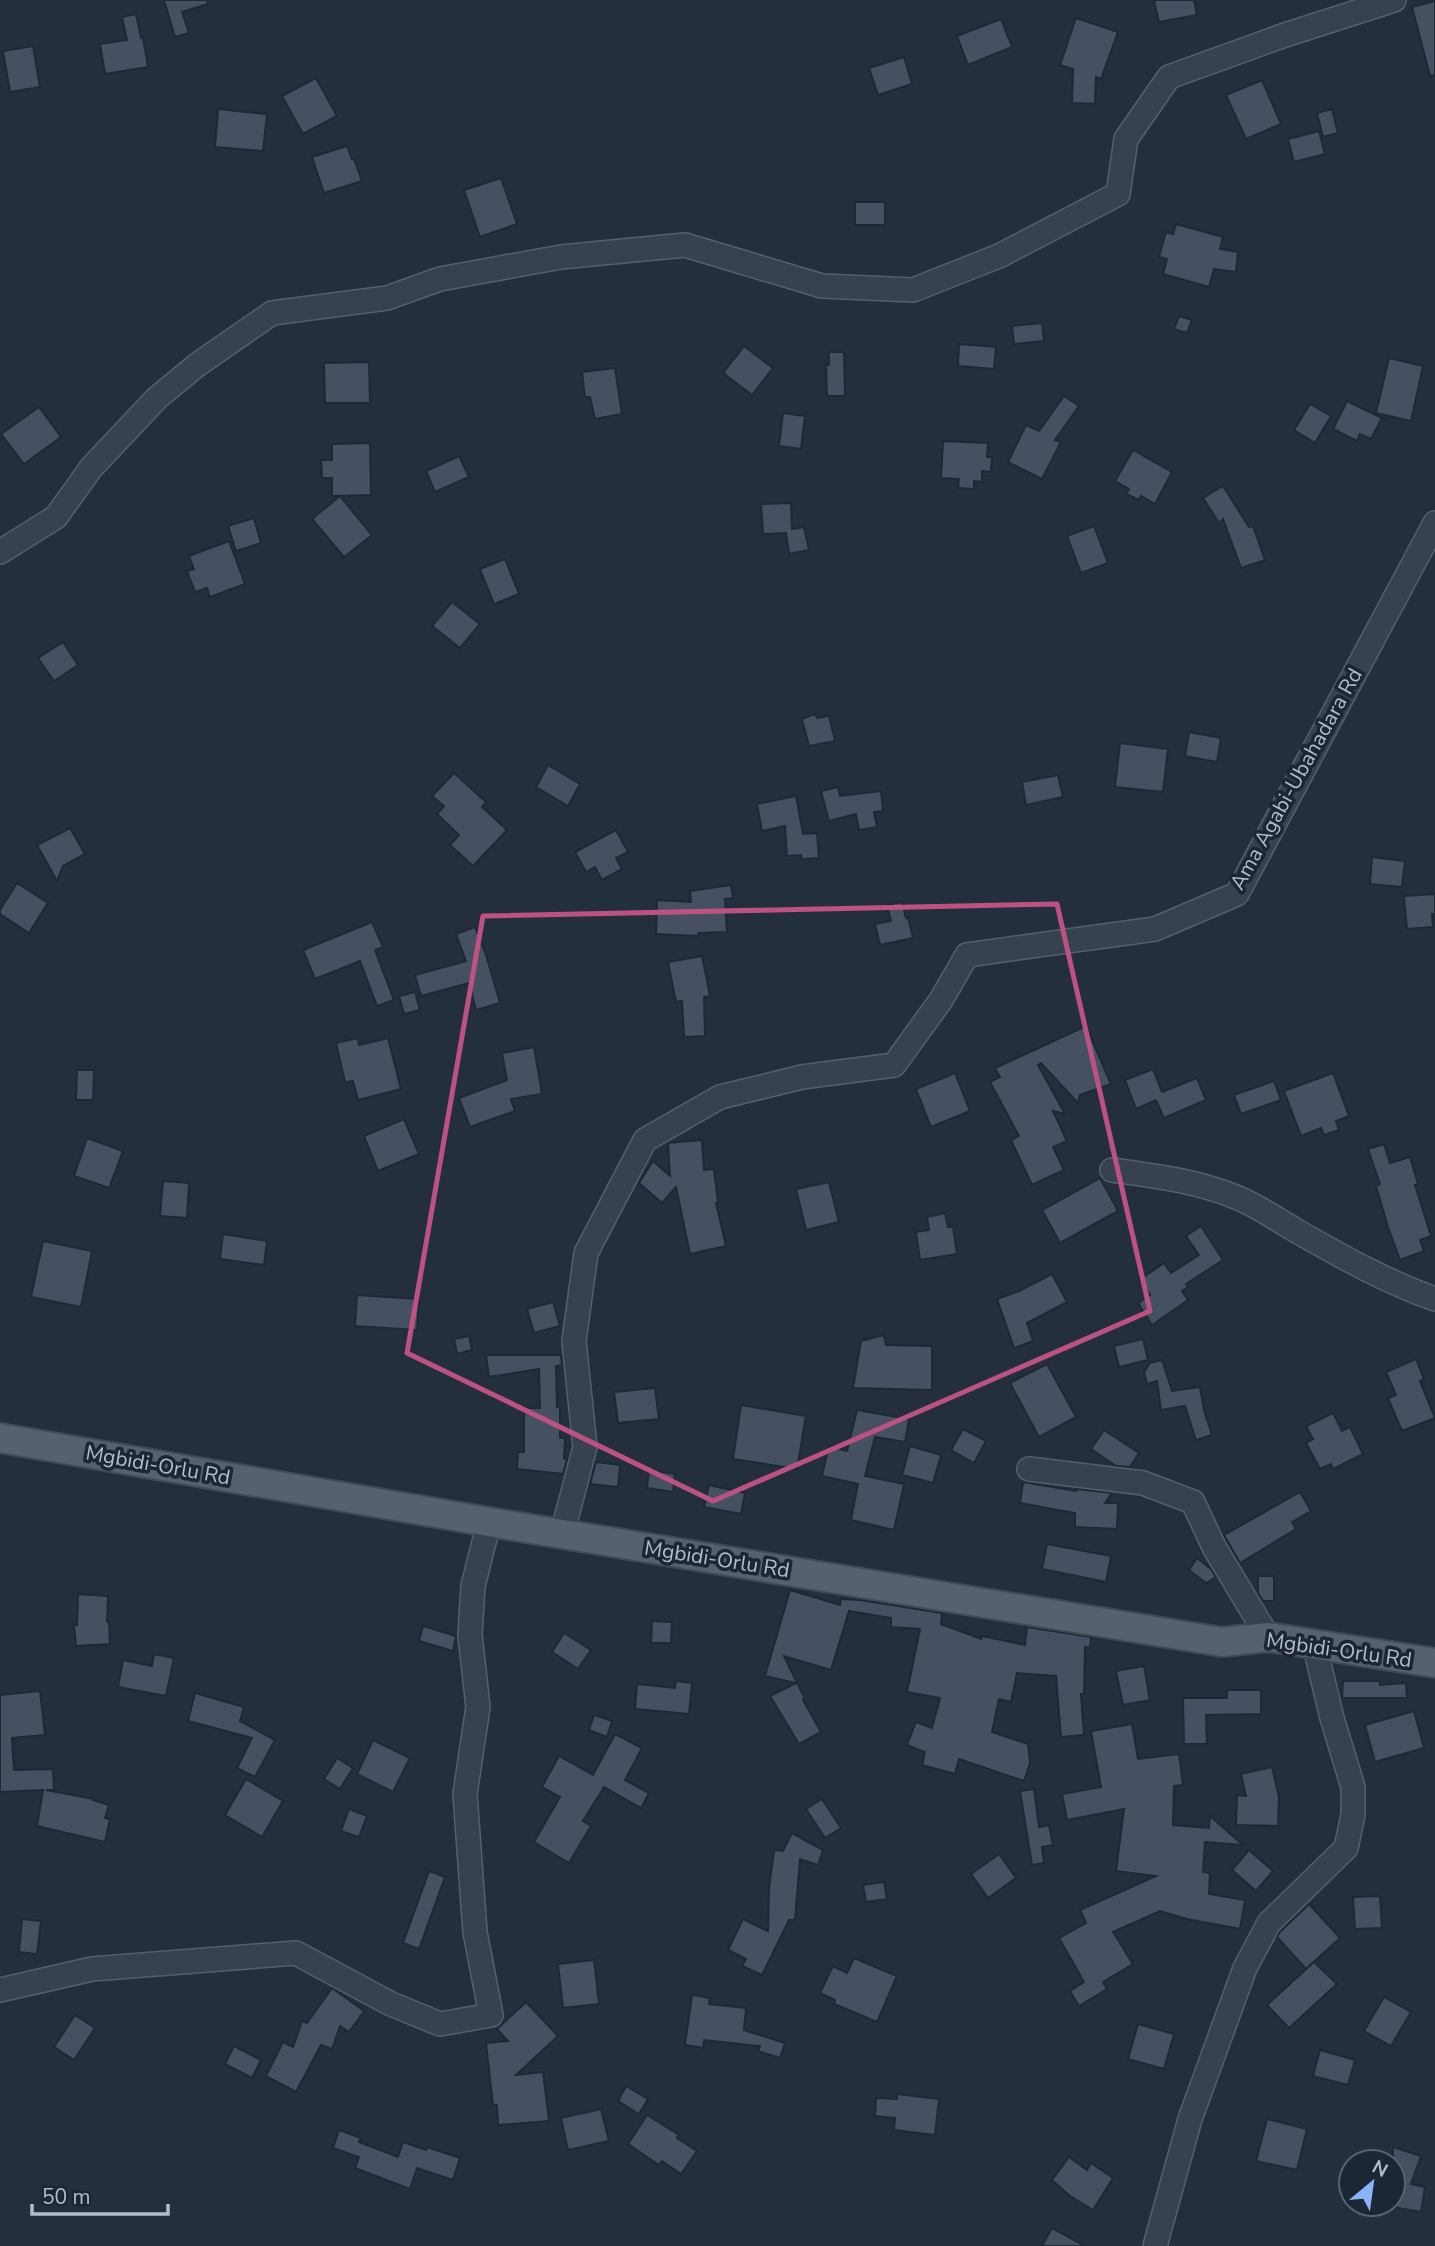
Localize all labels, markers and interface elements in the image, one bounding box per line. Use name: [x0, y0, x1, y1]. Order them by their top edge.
street label: Ama Agabi-Ubahadara Rd: [1223, 663, 1369, 895]
street label: Mgbidi-Orlu Rd: [83, 1438, 233, 1492]
street label: Mgbidi-Orlu Rd: [642, 1534, 792, 1584]
street label: Mgbidi-Orlu Rd: [1265, 1626, 1413, 1674]
north arrow: [1337, 2148, 1407, 2218]
text: N: [1367, 2154, 1392, 2184]
scale bar: [32, 2172, 168, 2216]
text: 50 m: [42, 2183, 91, 2211]

